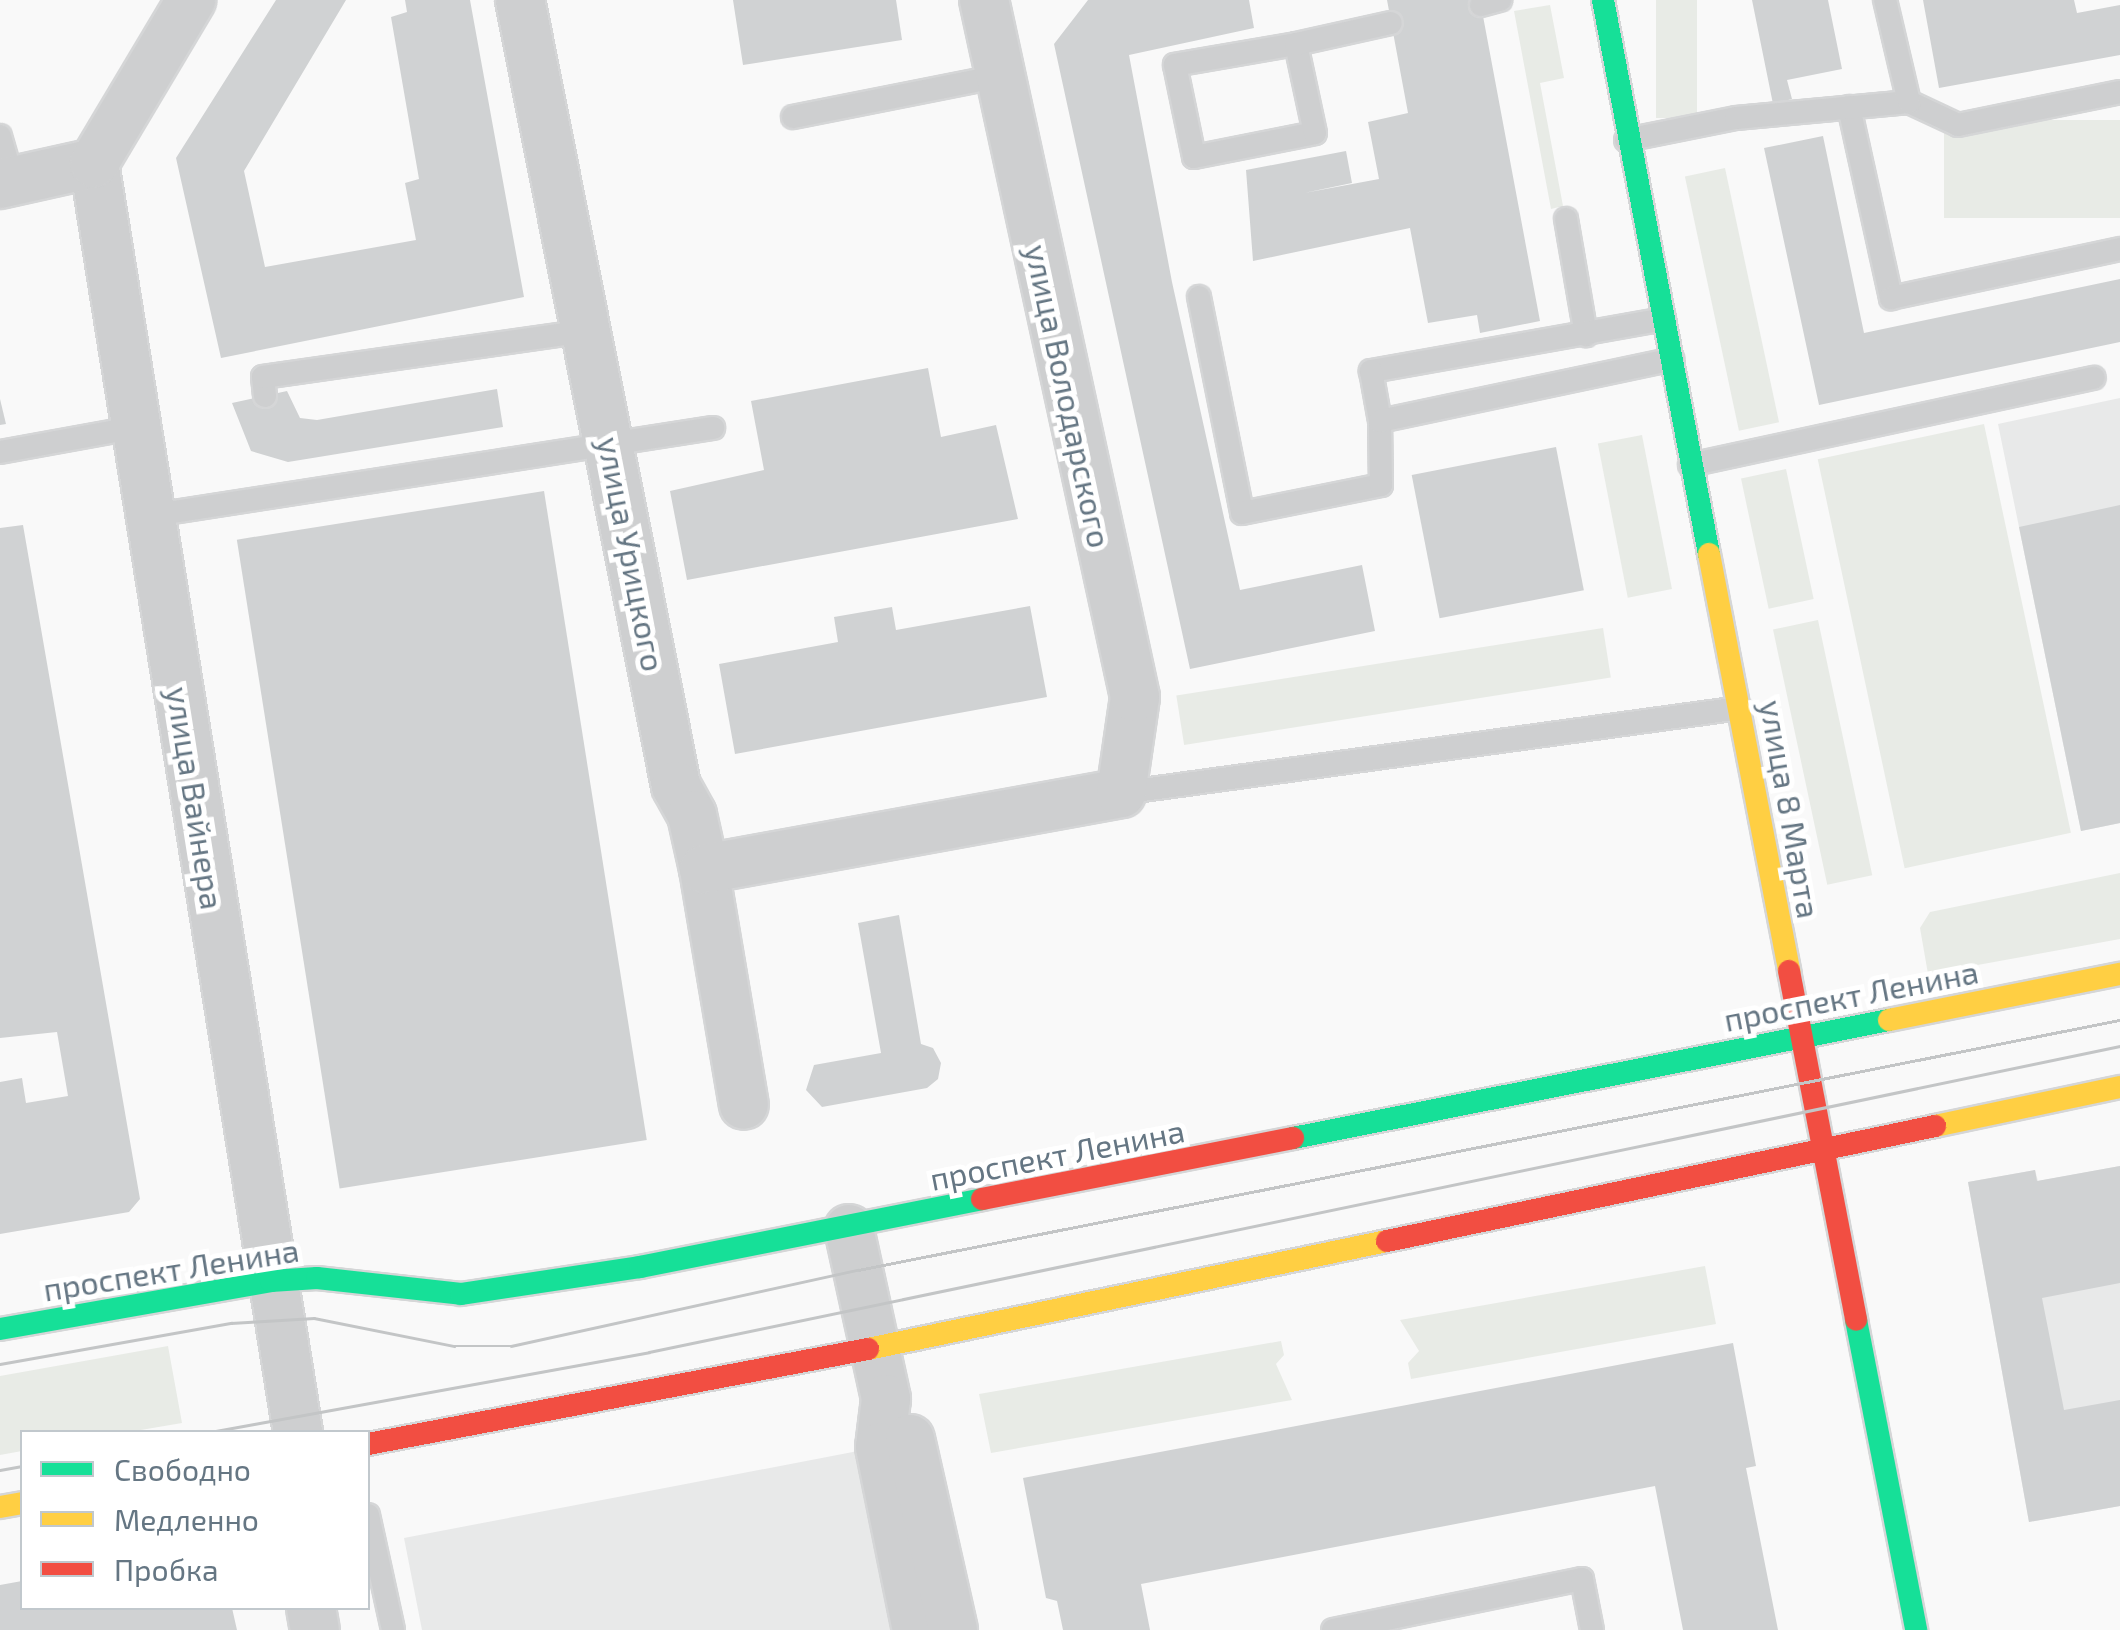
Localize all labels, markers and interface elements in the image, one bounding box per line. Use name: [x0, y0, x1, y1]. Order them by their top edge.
street label: улица Володарского: [1018, 241, 1120, 551]
street label: улица Урицкого: [590, 433, 674, 675]
street label: улица Вайнера: [159, 684, 233, 912]
street label: улица 8 Марта: [1753, 697, 1829, 921]
street label: проспект Ленина: [1720, 951, 1982, 1039]
street label: проспект Ленина: [926, 1110, 1188, 1198]
street label: проспект Ленина: [40, 1230, 302, 1308]
legend: [20, 1430, 370, 1610]
text: Свободно: [114, 1451, 251, 1487]
text: Медленно: [114, 1501, 259, 1537]
text: Пробка: [114, 1551, 219, 1587]

